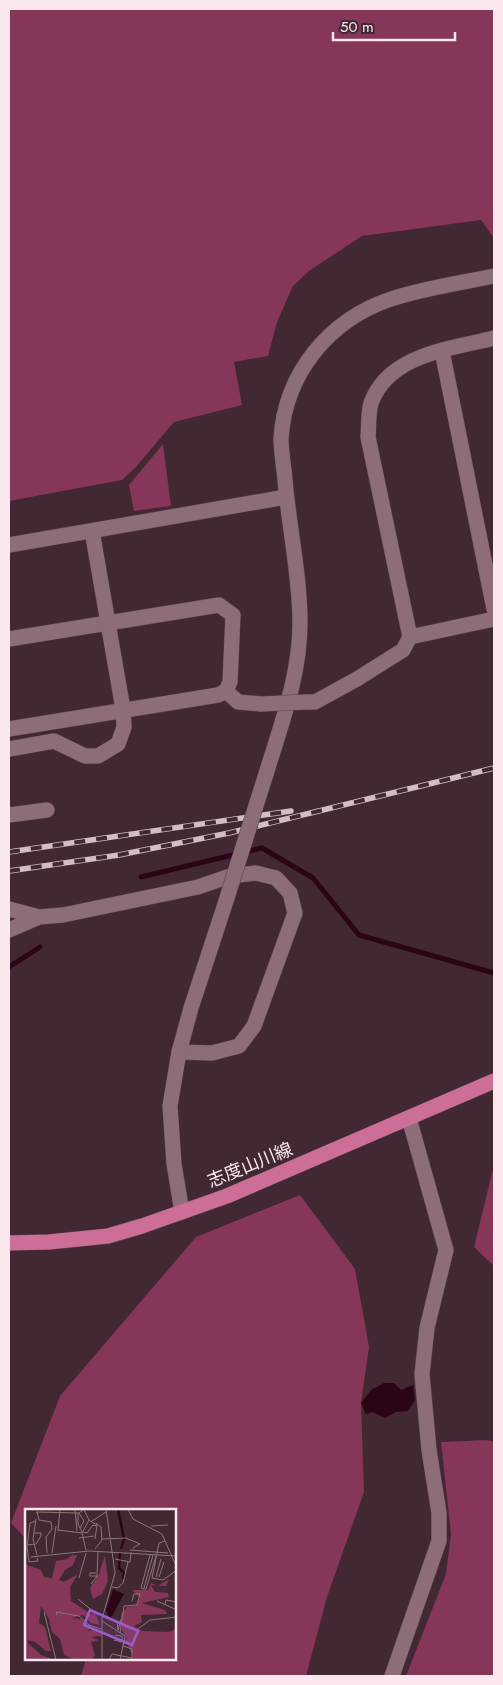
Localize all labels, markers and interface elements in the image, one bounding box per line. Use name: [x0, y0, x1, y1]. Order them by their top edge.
scale bar: [333, 10, 456, 42]
text: 50 m: [340, 16, 374, 38]
street label: 志度山川線: [203, 1136, 297, 1194]
inset map: [25, 1509, 176, 1660]

